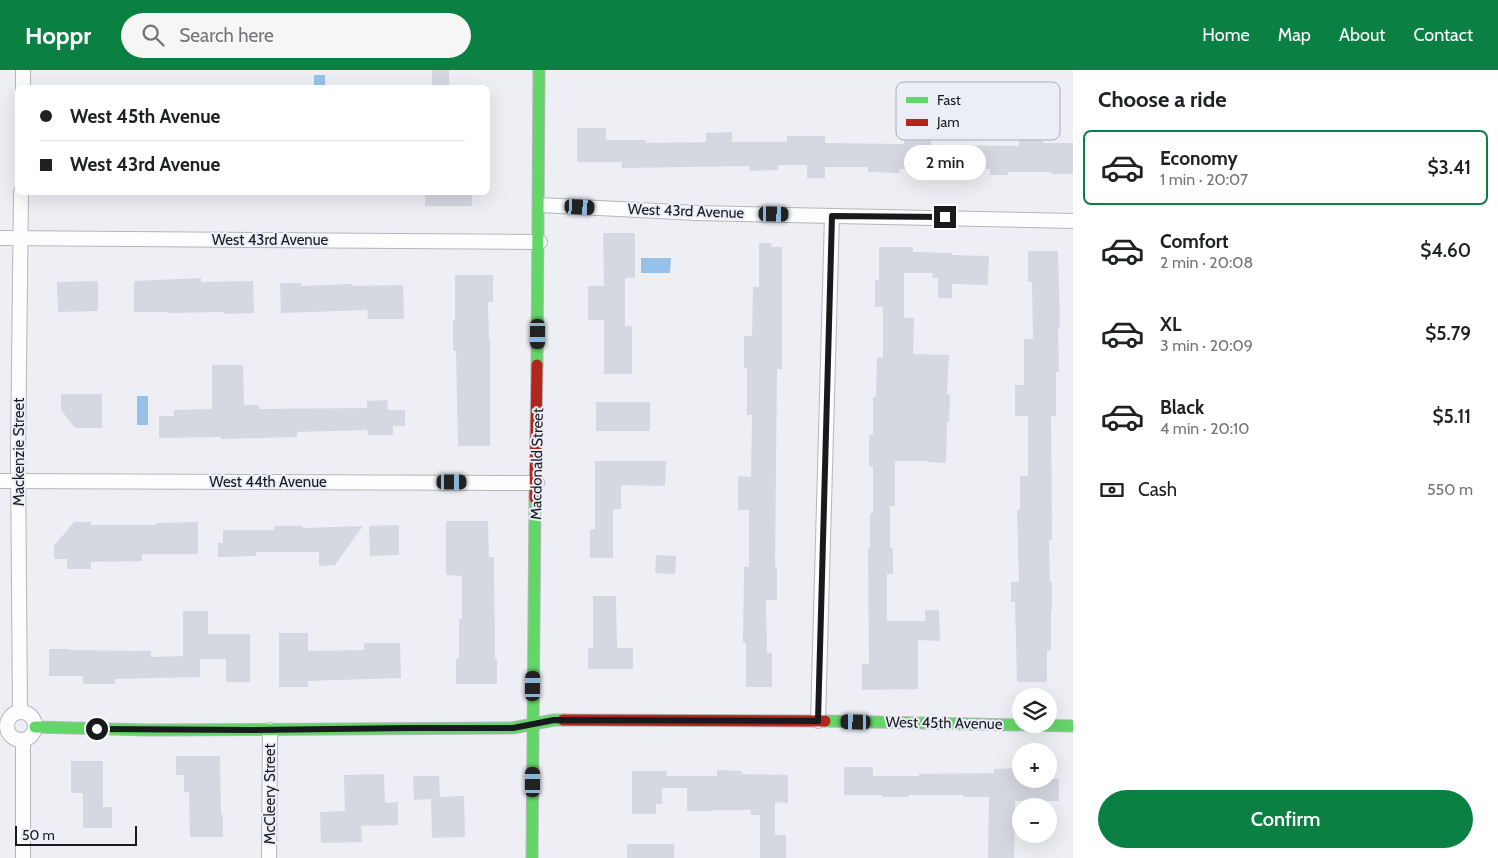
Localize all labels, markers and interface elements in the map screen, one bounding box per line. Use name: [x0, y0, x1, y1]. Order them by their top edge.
search box: [121, 13, 471, 58]
text: Hoppr: [25, 21, 91, 50]
icon: search: [139, 21, 167, 49]
text: Search here: [179, 24, 274, 47]
text: Home: [1202, 24, 1250, 46]
text: Map: [1278, 24, 1311, 46]
text: About: [1339, 24, 1385, 46]
text: Contact: [1413, 24, 1473, 46]
legend: [896, 82, 1060, 140]
text: Choose a ride: [1098, 86, 1227, 113]
text: Fast: [937, 91, 961, 109]
text: West 45th Avenue: [70, 105, 220, 128]
text: Jam: [936, 113, 959, 131]
callout: 2 min: [904, 144, 986, 180]
icon: car: [1100, 145, 1145, 190]
text: Economy: [1160, 147, 1238, 170]
text: West 43rd Avenue: [70, 153, 220, 176]
text: 2 min: [926, 153, 964, 172]
text: $3.41: [1427, 156, 1471, 179]
text: 1 min · 20:07: [1160, 170, 1248, 189]
car: [564, 199, 595, 215]
street label: West 43rd Avenue: [627, 200, 745, 222]
car: [758, 206, 789, 222]
route end: [934, 206, 956, 228]
icon: car: [1100, 228, 1145, 273]
text: Comfort: [1160, 230, 1229, 253]
street label: West 43rd Avenue: [212, 231, 329, 249]
text: $4.60: [1420, 239, 1471, 262]
text: 2 min · 20:08: [1160, 253, 1253, 272]
icon: car: [1100, 311, 1145, 356]
text: XL: [1160, 313, 1181, 336]
car: [530, 319, 545, 349]
text: $5.79: [1425, 322, 1471, 345]
text: 3 min · 20:09: [1160, 336, 1253, 355]
icon: car: [1100, 394, 1145, 439]
text: Black: [1160, 396, 1204, 419]
street label: Mackenzie Street: [10, 398, 28, 506]
text: $5.11: [1432, 405, 1471, 428]
street label: Macdonald Street: [527, 408, 547, 520]
text: 4 min · 20:10: [1160, 419, 1250, 438]
street label: West 44th Avenue: [209, 473, 327, 491]
car: [437, 475, 467, 490]
icon: cash: [1098, 476, 1126, 504]
text: Cash: [1138, 478, 1177, 501]
text: 550 m: [1427, 480, 1473, 499]
car: [525, 671, 540, 701]
map controls: [1012, 688, 1057, 843]
button: layers: [1012, 688, 1057, 733]
street label: West 45th Avenue: [885, 713, 1003, 733]
car: [840, 714, 871, 730]
route start: [86, 718, 108, 740]
button: +: [1012, 743, 1057, 788]
street label: McCleery Street: [261, 744, 279, 844]
car: [525, 767, 540, 797]
button: Confirm: [1098, 790, 1473, 848]
button: −: [1012, 798, 1057, 843]
scale bar: [15, 823, 138, 846]
text: 50 m: [22, 826, 55, 844]

